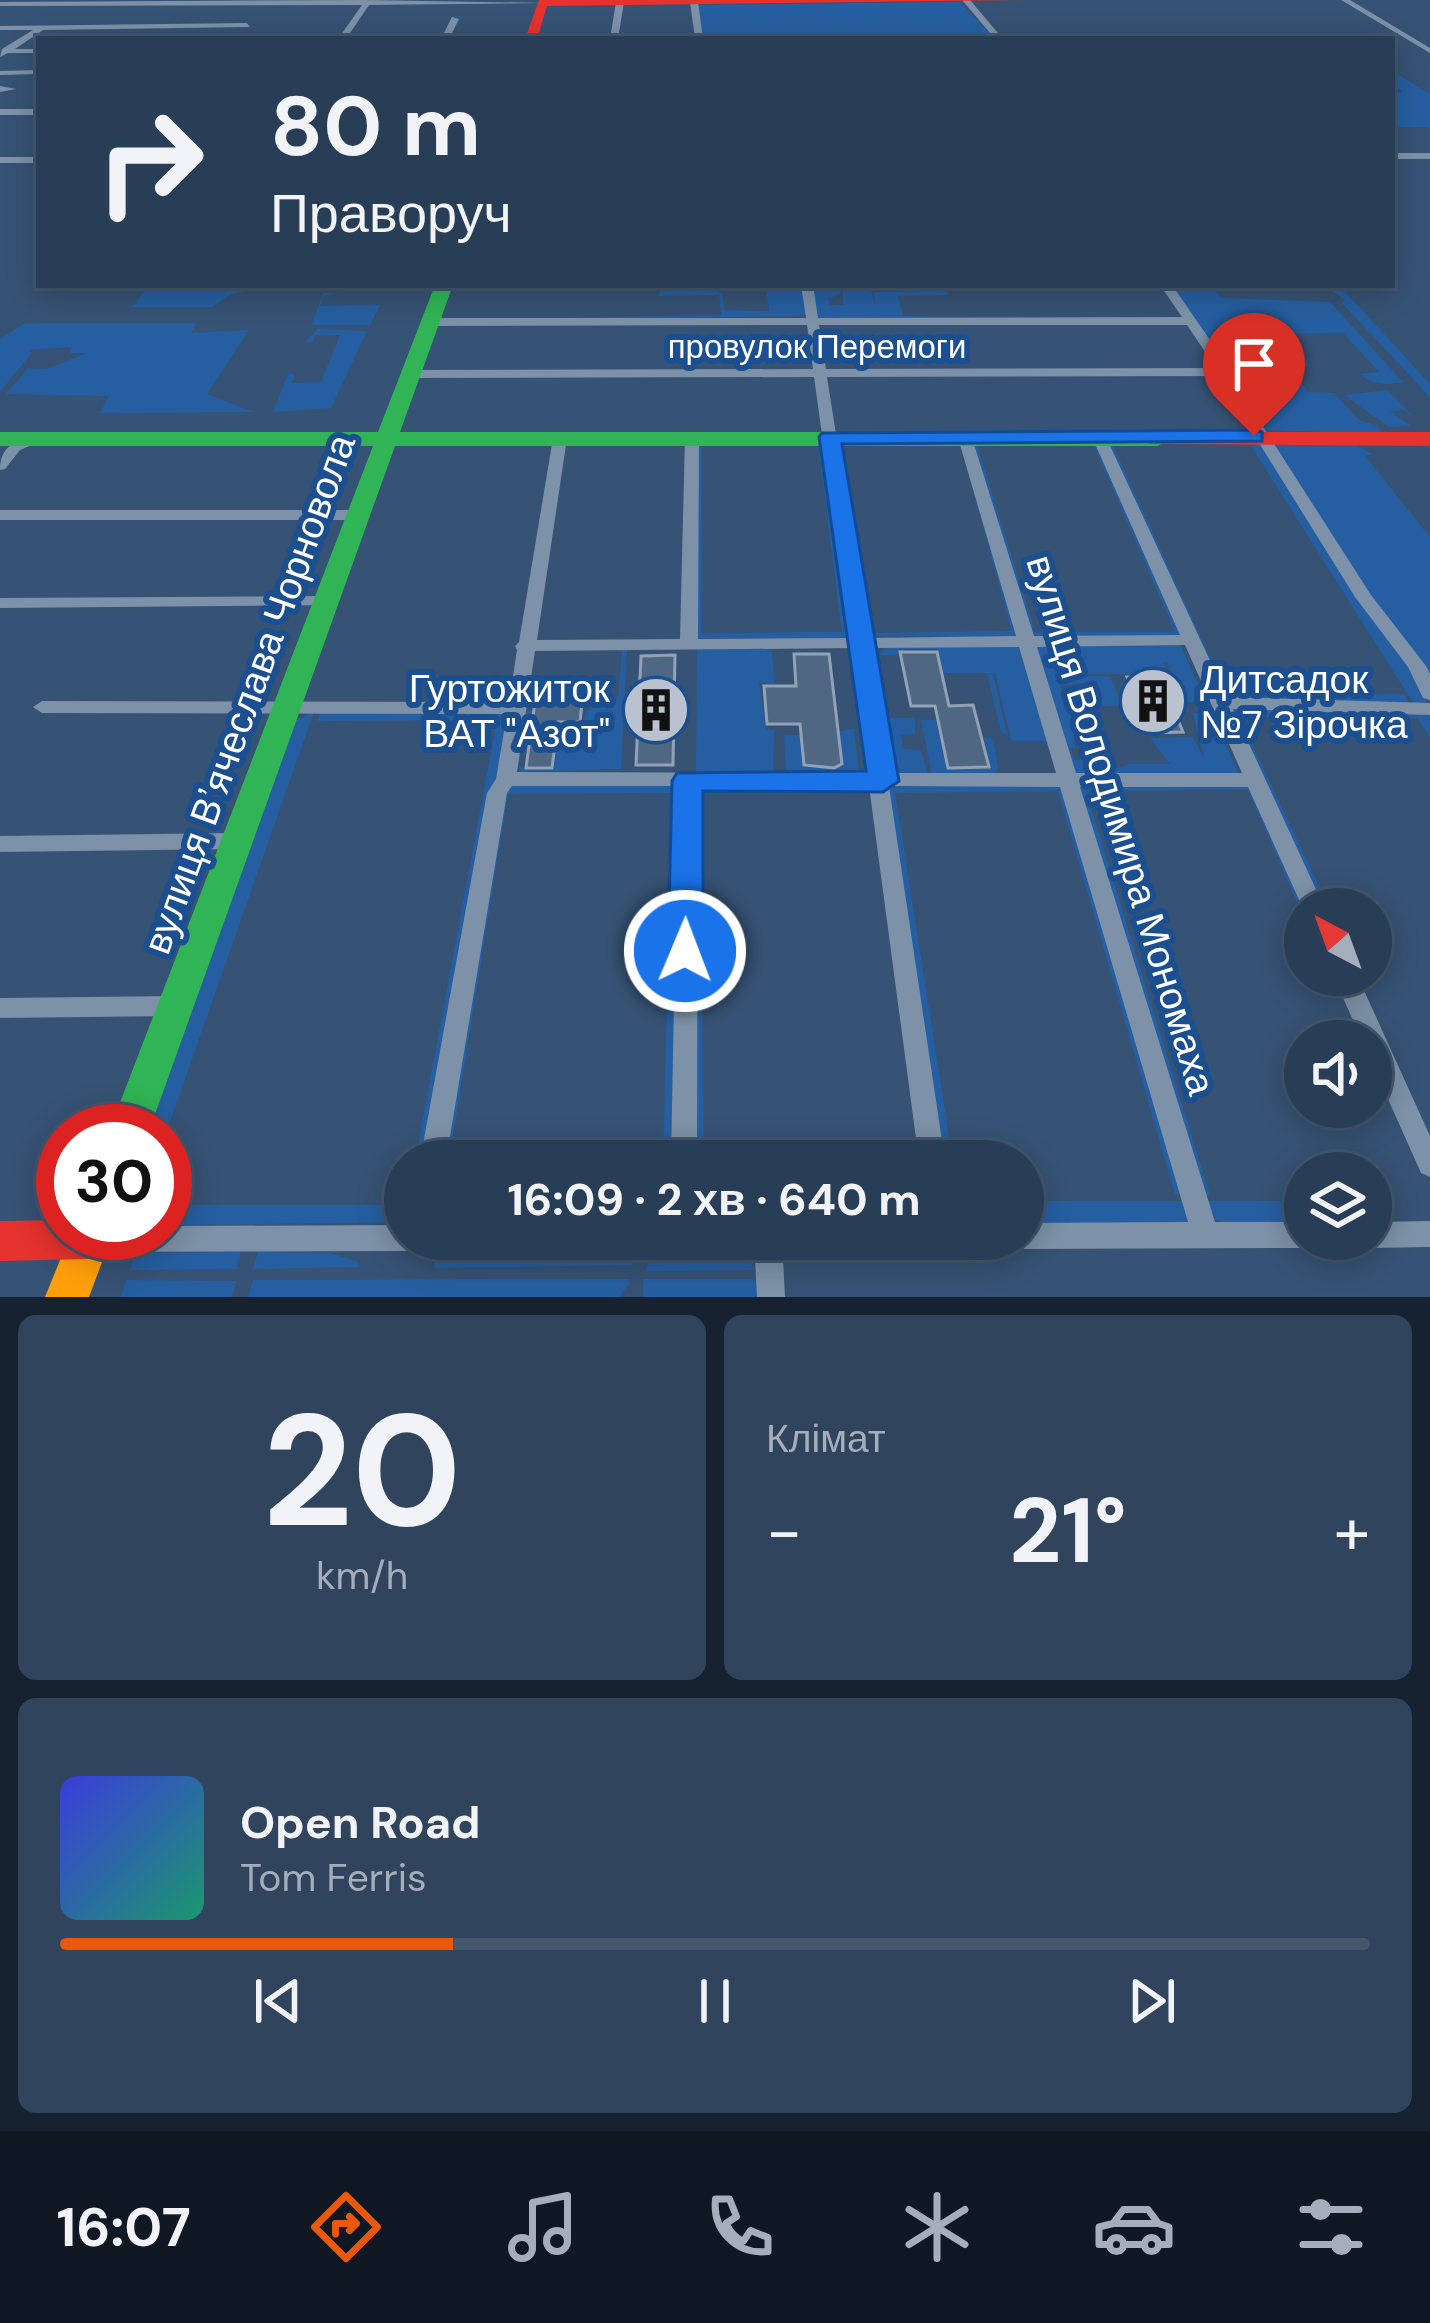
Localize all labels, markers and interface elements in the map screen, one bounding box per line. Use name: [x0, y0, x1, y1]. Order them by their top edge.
text: 80 m: [270, 72, 481, 181]
icon: right: [72, 84, 228, 240]
text: Праворуч: [270, 178, 512, 249]
pin: [1203, 313, 1305, 436]
street label: провулок Перемоги: [668, 325, 966, 368]
icon: arrive: [1221, 331, 1287, 397]
street label: вулиця Вʼячеслава Чорновола: [131, 427, 367, 961]
street label: вулиця Володимира Мономаха: [1014, 549, 1228, 1101]
place label: Дитсадок №7 Зірочка: [1200, 654, 1408, 750]
place label: Гуртожиток ВАТ "Азот": [409, 663, 611, 759]
building icon: Дитсадок №7 Зірочка: [1118, 666, 1188, 736]
building icon: Гуртожиток ВАТ "Азот": [621, 675, 691, 745]
position arrow: [622, 888, 748, 1014]
north arrow: [1284, 888, 1392, 996]
map controls: [1284, 888, 1392, 1260]
button: sound: [1284, 1020, 1392, 1128]
speed limit sign: 30: [36, 1104, 192, 1260]
button: layers: [1284, 1152, 1392, 1260]
text: 16:09 · 2 хв · 640 m: [507, 1170, 921, 1229]
text: 20: [262, 1370, 462, 1573]
text: Клімат: [766, 1413, 886, 1464]
text: 21°: [1009, 1473, 1127, 1590]
text: −: [766, 1489, 802, 1574]
text: +: [1334, 1489, 1370, 1574]
text: km/h: [316, 1550, 408, 1601]
text: Open Road: [240, 1793, 481, 1852]
text: Tom Ferris: [240, 1852, 427, 1903]
icon: previous: [245, 1968, 311, 2034]
icon: pause: [682, 1968, 748, 2034]
icon: next: [1119, 1968, 1185, 2034]
icon: directions: [304, 2185, 388, 2269]
icon: music: [501, 2185, 585, 2269]
icon: phone: [698, 2185, 782, 2269]
icon: climate: [895, 2185, 979, 2269]
icon: car: [1092, 2185, 1176, 2269]
icon: filters: [1289, 2185, 1373, 2269]
text: 16:07: [57, 2192, 191, 2263]

